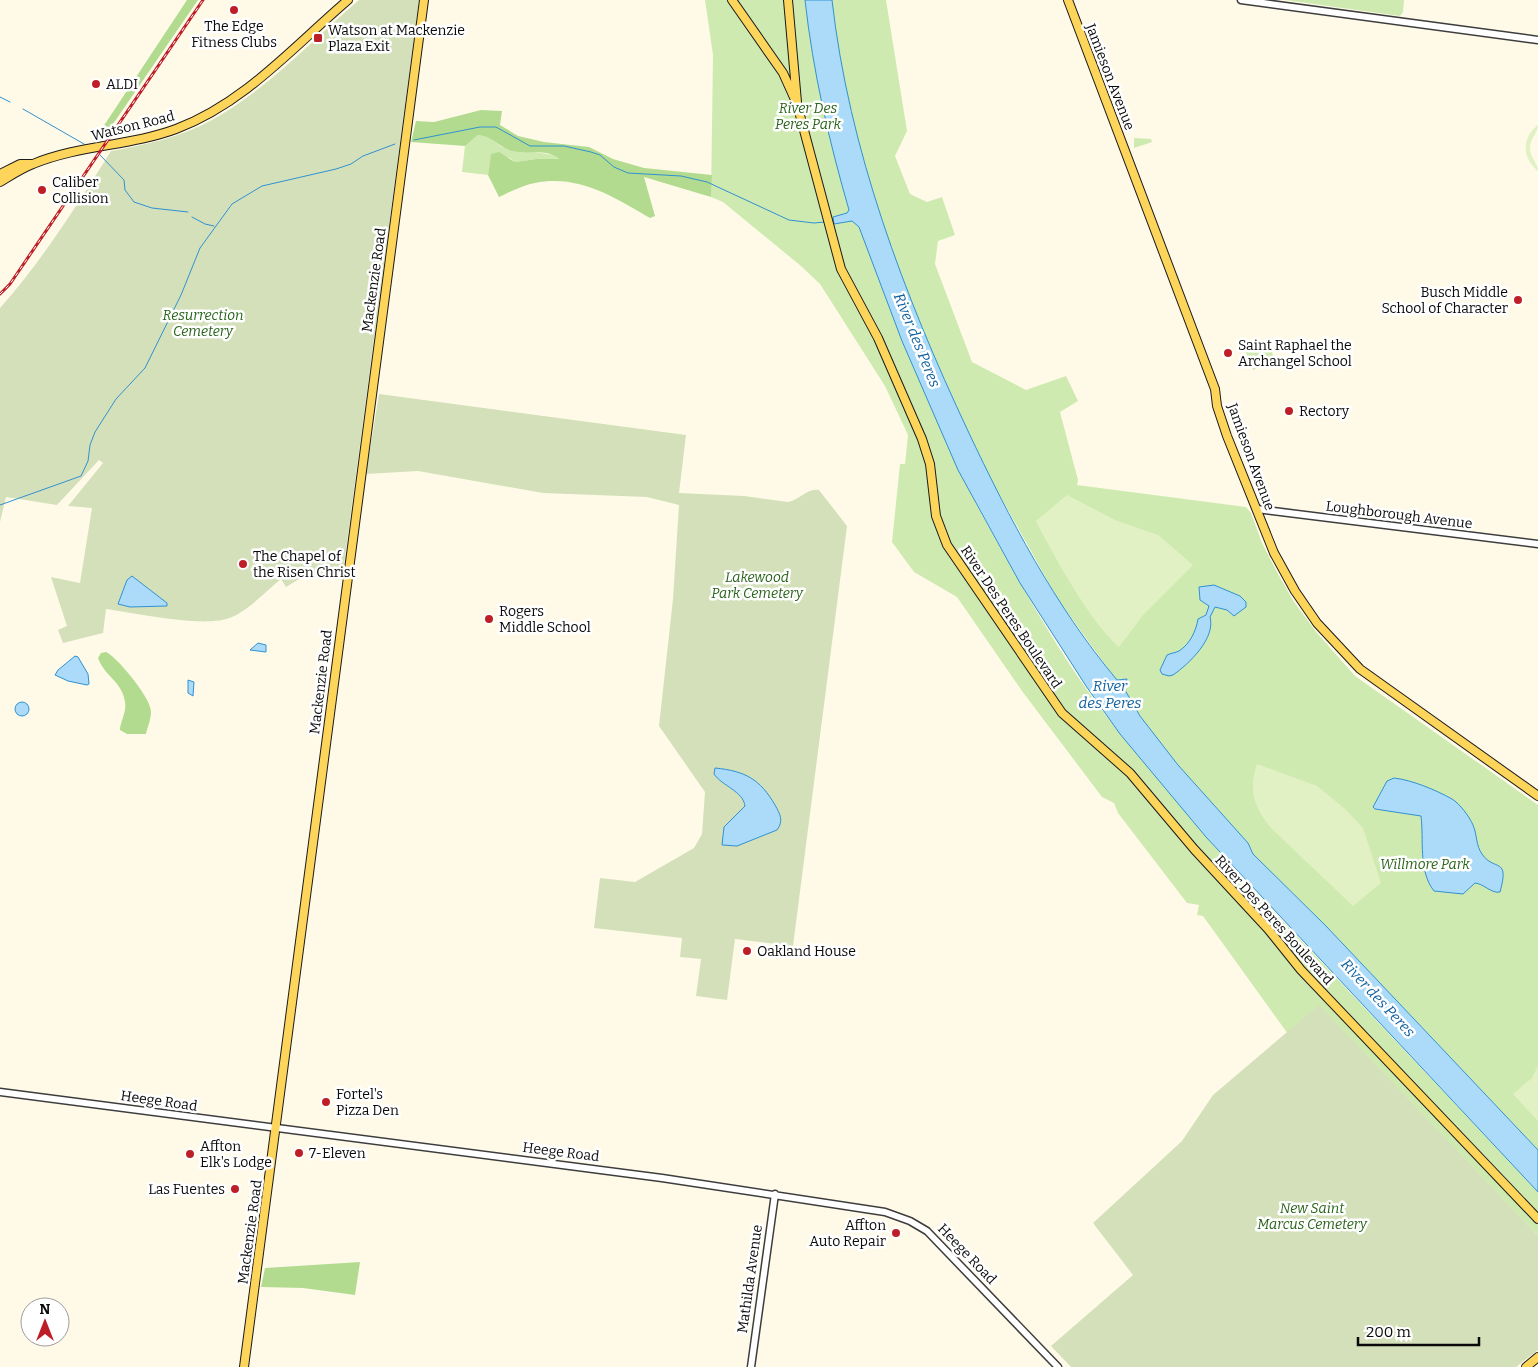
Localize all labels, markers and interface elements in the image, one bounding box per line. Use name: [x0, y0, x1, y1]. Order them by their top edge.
marker: The Edge Fitness Clubs: [228, 4, 240, 16]
place label: The Edge Fitness Clubs: [191, 18, 277, 51]
street label: Jamieson Avenue: [1081, 20, 1138, 133]
place label: Watson at Mackenzie Plaza Exit: [328, 22, 465, 55]
marker: Watson at Mackenzie Plaza Exit: [312, 32, 324, 44]
place label: ALDI: [106, 76, 138, 93]
marker: ALDI: [90, 78, 102, 90]
park label: River Des Peres Park: [775, 100, 841, 133]
street label: Watson Road: [90, 107, 176, 145]
place label: Caliber Collision: [52, 174, 109, 207]
marker: Caliber Collision: [36, 184, 48, 196]
street label: Mackenzie Road: [358, 227, 390, 333]
place label: Busch Middle School of Character: [1381, 284, 1508, 317]
water label: River des Peres: [890, 290, 944, 390]
marker: Busch Middle School of Character: [1512, 294, 1524, 306]
park label: Resurrection Cemetery: [163, 307, 244, 340]
place label: Saint Raphael the Archangel School: [1238, 337, 1352, 370]
marker: Saint Raphael the Archangel School: [1222, 347, 1234, 359]
street label: Jamieson Avenue: [1223, 400, 1278, 513]
place label: Rectory: [1299, 403, 1350, 420]
marker: Rectory: [1283, 405, 1295, 417]
street label: Loughborough Avenue: [1325, 498, 1473, 532]
street label: River Des Peres Boulevard: [957, 542, 1065, 692]
place label: The Chapel of the Risen Christ: [253, 548, 356, 581]
marker: The Chapel of the Risen Christ: [237, 558, 249, 570]
park label: Lakewood Park Cemetery: [711, 569, 804, 602]
place label: Rogers Middle School: [499, 603, 591, 636]
marker: Rogers Middle School: [483, 613, 495, 625]
street label: Mackenzie Road: [306, 629, 336, 735]
water label: River des Peres: [1079, 677, 1141, 712]
street label: River Des Peres Boulevard: [1211, 852, 1337, 988]
park label: Willmore Park: [1380, 856, 1470, 873]
place label: Oakland House: [757, 943, 856, 960]
marker: Oakland House: [741, 945, 753, 957]
water label: River des Peres: [1337, 955, 1419, 1041]
place label: Fortel's Pizza Den: [336, 1086, 399, 1119]
street label: Heege Road: [120, 1087, 198, 1115]
marker: Fortel's Pizza Den: [320, 1096, 332, 1108]
place label: Affton Elk's Lodge: [200, 1138, 272, 1171]
street label: Heege Road: [522, 1139, 600, 1165]
place label: 7-Eleven: [309, 1145, 366, 1162]
marker: 7-Eleven: [293, 1147, 305, 1159]
marker: Affton Elk's Lodge: [184, 1148, 196, 1160]
street label: Mackenzie Road: [234, 1179, 266, 1285]
place label: Las Fuentes: [148, 1181, 225, 1198]
marker: Las Fuentes: [229, 1183, 241, 1195]
park label: New Saint Marcus Cemetery: [1257, 1200, 1368, 1233]
place label: Affton Auto Repair: [809, 1217, 886, 1250]
street label: Heege Road: [934, 1220, 1000, 1288]
street label: Mathilda Avenue: [734, 1224, 766, 1334]
marker: Affton Auto Repair: [890, 1227, 902, 1239]
north arrow: [20, 1297, 70, 1347]
text: N: [40, 1301, 51, 1318]
scale bar: [1358, 1314, 1479, 1346]
text: 200 m: [1366, 1323, 1411, 1341]

